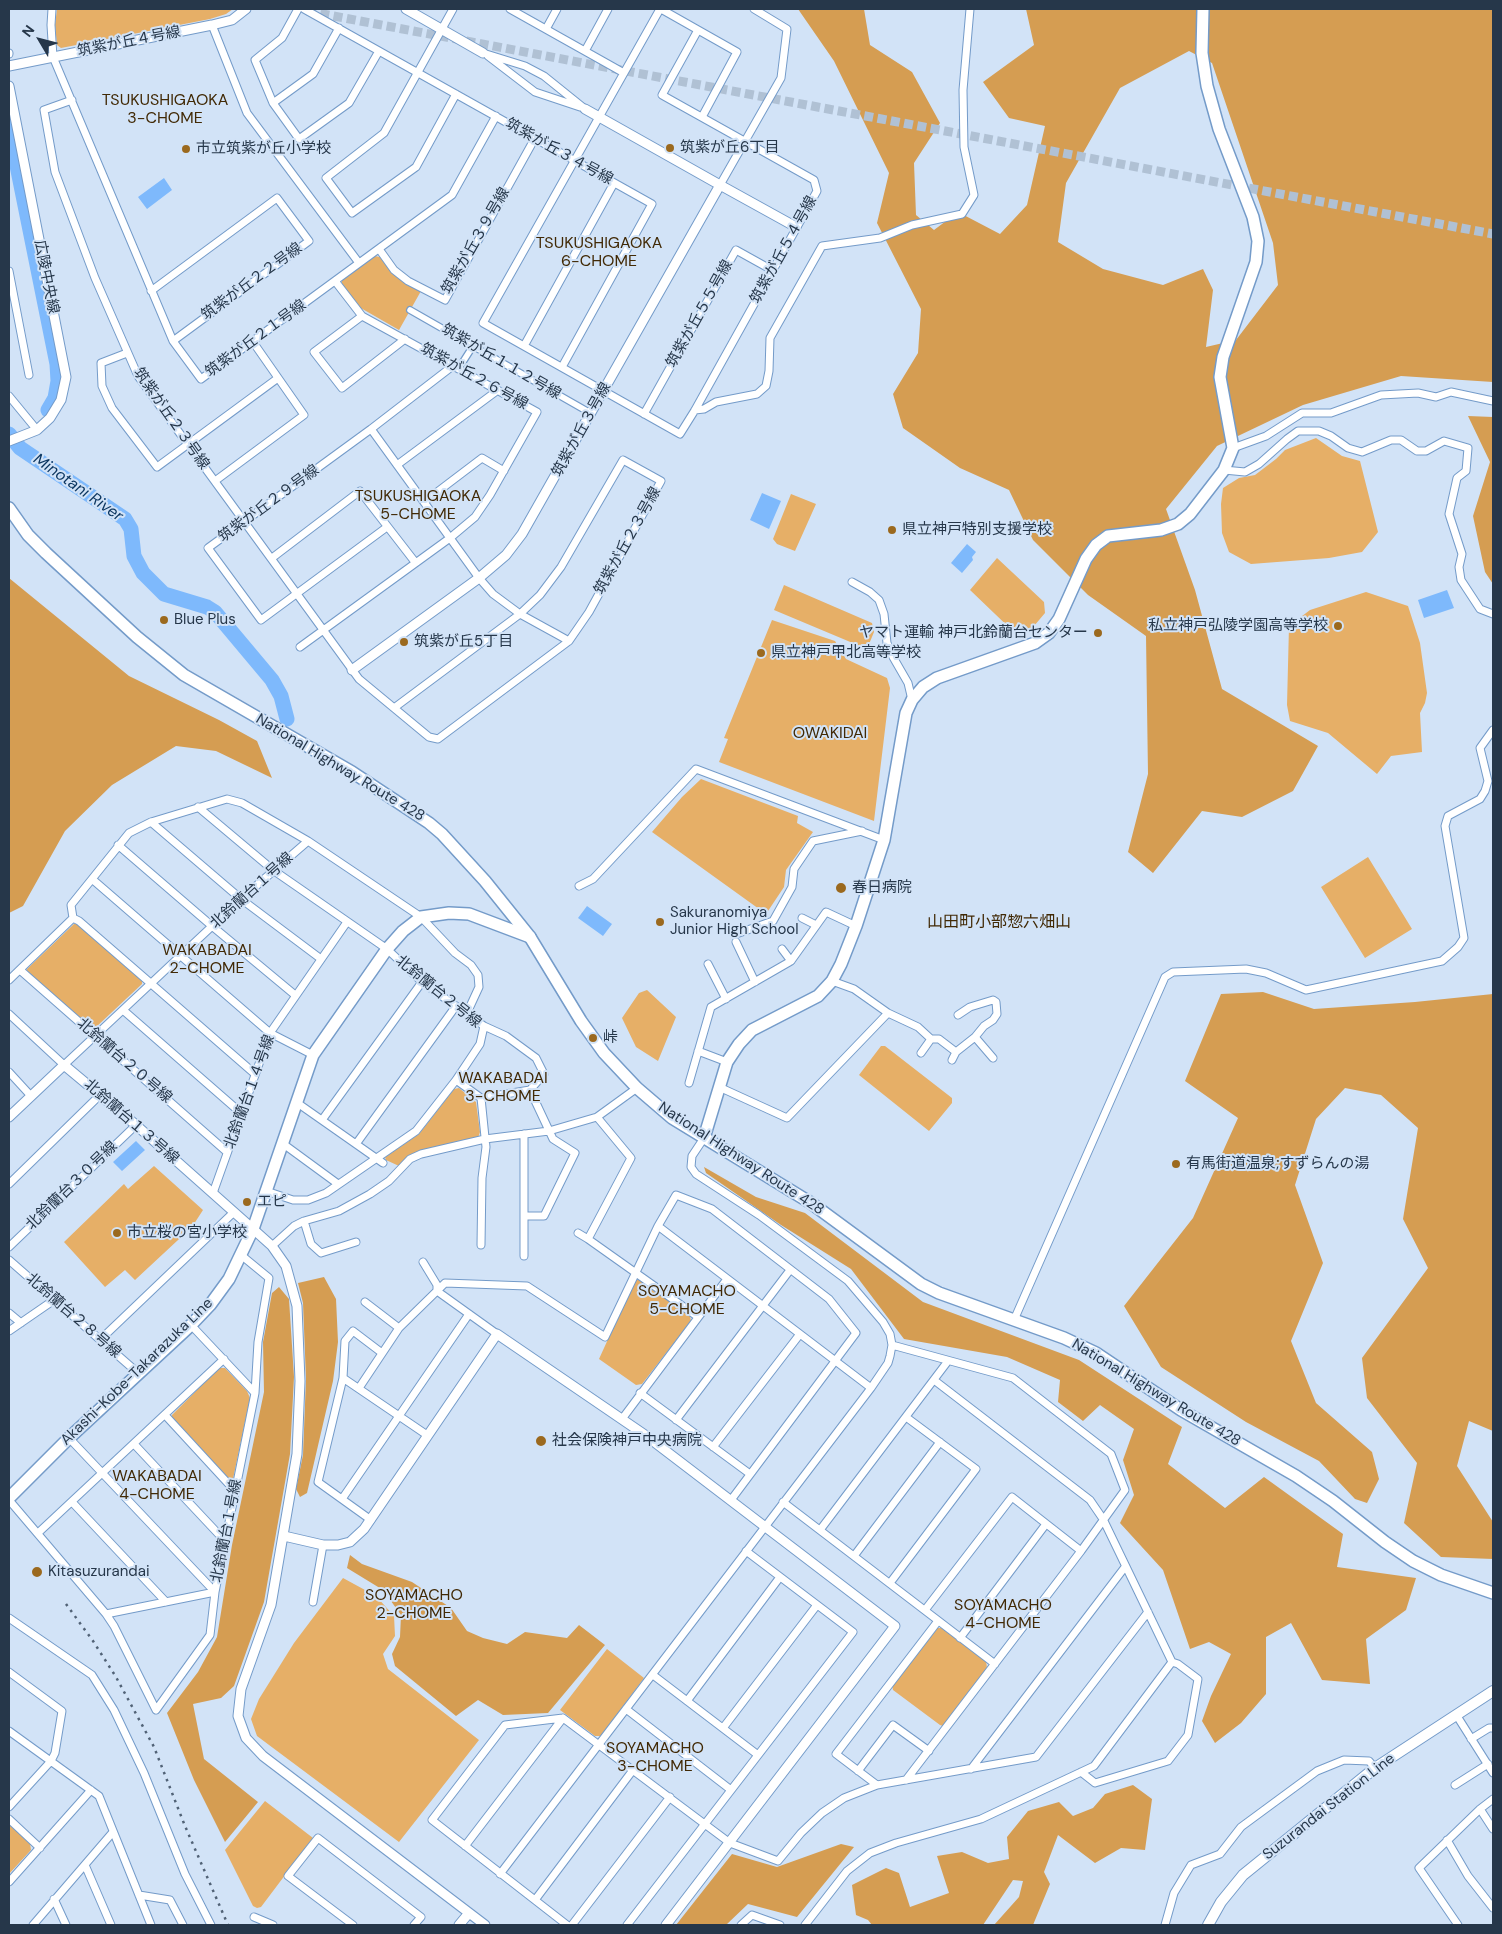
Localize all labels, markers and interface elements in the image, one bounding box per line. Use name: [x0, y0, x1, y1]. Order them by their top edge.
north arrow: [15, 15, 65, 65]
text: N: [18, 21, 38, 40]
street label: 筑紫が丘４号線: [76, 23, 182, 61]
district label: TSUKUSHIGAOKA 3-CHOME: [94, 91, 236, 129]
street label: 筑紫が丘３４号線: [502, 115, 616, 189]
place label: 筑紫が丘6丁目: [680, 139, 779, 157]
place label: 市立筑紫が丘小学校: [196, 140, 331, 158]
marker: 筑紫が丘6丁目: [664, 142, 676, 154]
marker: 市立筑紫が丘小学校: [180, 143, 192, 155]
street label: 筑紫が丘３９号線: [438, 185, 514, 297]
street label: 筑紫が丘５４号線: [747, 193, 821, 307]
district label: TSUKUSHIGAOKA 6-CHOME: [528, 234, 670, 272]
street label: 広陵中央線: [30, 238, 62, 316]
street label: 筑紫が丘２２号線: [198, 239, 306, 325]
street label: 筑紫が丘５５号線: [663, 257, 737, 371]
street label: 筑紫が丘２１号線: [202, 296, 310, 382]
street label: 筑紫が丘１１２号線: [438, 320, 564, 404]
street label: 筑紫が丘２６号線: [417, 340, 531, 414]
street label: 筑紫が丘２３号線: [129, 365, 213, 473]
street label: 筑紫が丘３号線: [549, 380, 615, 480]
water label: Minotani River: [29, 450, 127, 526]
street label: 筑紫が丘２９号線: [215, 461, 323, 547]
street label: 筑紫が丘２３号線: [591, 484, 665, 598]
district label: TSUKUSHIGAOKA 5-CHOME: [347, 487, 489, 525]
place label: 県立神戸特別支援学校: [902, 521, 1052, 539]
marker: 県立神戸特別支援学校: [886, 524, 898, 536]
place label: Blue Plus: [174, 611, 236, 629]
marker: Blue Plus: [158, 614, 170, 626]
place label: 私立神戸弘陵学園高等学校: [1148, 617, 1328, 635]
marker: 私立神戸弘陵学園高等学校: [1332, 620, 1344, 632]
place label: ヤマト運輸 神戸北鈴蘭台センター: [859, 624, 1088, 642]
marker: ヤマト運輸 神戸北鈴蘭台センター: [1092, 627, 1104, 639]
place label: 筑紫が丘5丁目: [414, 633, 513, 651]
marker: 筑紫が丘5丁目: [398, 636, 410, 648]
place label: 県立神戸甲北高等学校: [771, 644, 921, 662]
marker: 県立神戸甲北高等学校: [755, 647, 767, 659]
street label: National Highway Route 428: [252, 710, 428, 826]
district label: OWAKIDAI: [788, 724, 872, 744]
street label: 北鈴蘭台１号線: [207, 849, 297, 933]
place label: 春日病院: [852, 879, 912, 897]
marker: 春日病院: [834, 881, 848, 895]
place label: Sakuranomiya Junior High School: [670, 904, 799, 939]
district label: 山田町小部惣六畑山: [927, 913, 1071, 933]
marker: Sakuranomiya Junior High School: [654, 916, 666, 928]
district label: WAKABADAI 2-CHOME: [157, 941, 257, 979]
street label: 北鈴蘭台２号線: [392, 952, 484, 1032]
street label: 北鈴蘭台２０号線: [73, 1015, 175, 1107]
place label: 峠: [603, 1029, 618, 1047]
marker: 峠: [587, 1032, 599, 1044]
street label: 北鈴蘭台１４号線: [221, 1033, 279, 1151]
district label: WAKABADAI 3-CHOME: [453, 1069, 553, 1107]
street label: 北鈴蘭台１３号線: [80, 1076, 182, 1168]
street label: National Highway Route 428: [655, 1099, 827, 1219]
street label: 北鈴蘭台３０号線: [23, 1138, 121, 1234]
place label: 有馬街道温泉;すずらんの湯: [1186, 1155, 1369, 1173]
marker: 有馬街道温泉;すずらんの湯: [1170, 1158, 1182, 1170]
place label: エピ: [257, 1193, 287, 1211]
marker: エピ: [241, 1196, 253, 1208]
place label: 市立桜の宮小学校: [127, 1224, 247, 1242]
marker: 市立桜の宮小学校: [111, 1227, 123, 1239]
street label: 北鈴蘭台２８号線: [22, 1270, 124, 1362]
district label: SOYAMACHO 5-CHOME: [632, 1282, 742, 1320]
street label: Akashi-Kobe-Takarazuka Line: [57, 1294, 217, 1450]
street label: National Highway Route 428: [1068, 1335, 1244, 1451]
place label: 社会保険神戸中央病院: [552, 1432, 702, 1450]
marker: 社会保険神戸中央病院: [534, 1434, 548, 1448]
district label: WAKABADAI 4-CHOME: [107, 1467, 207, 1505]
street label: 北鈴蘭台１号線: [208, 1478, 246, 1584]
place label: Kitasuzurandai: [48, 1563, 149, 1581]
marker: Kitasuzurandai: [30, 1565, 44, 1579]
district label: SOYAMACHO 2-CHOME: [359, 1586, 469, 1624]
district label: SOYAMACHO 4-CHOME: [948, 1596, 1058, 1634]
district label: SOYAMACHO 3-CHOME: [600, 1739, 710, 1777]
street label: Suzurandai Station Line: [1259, 1750, 1399, 1864]

